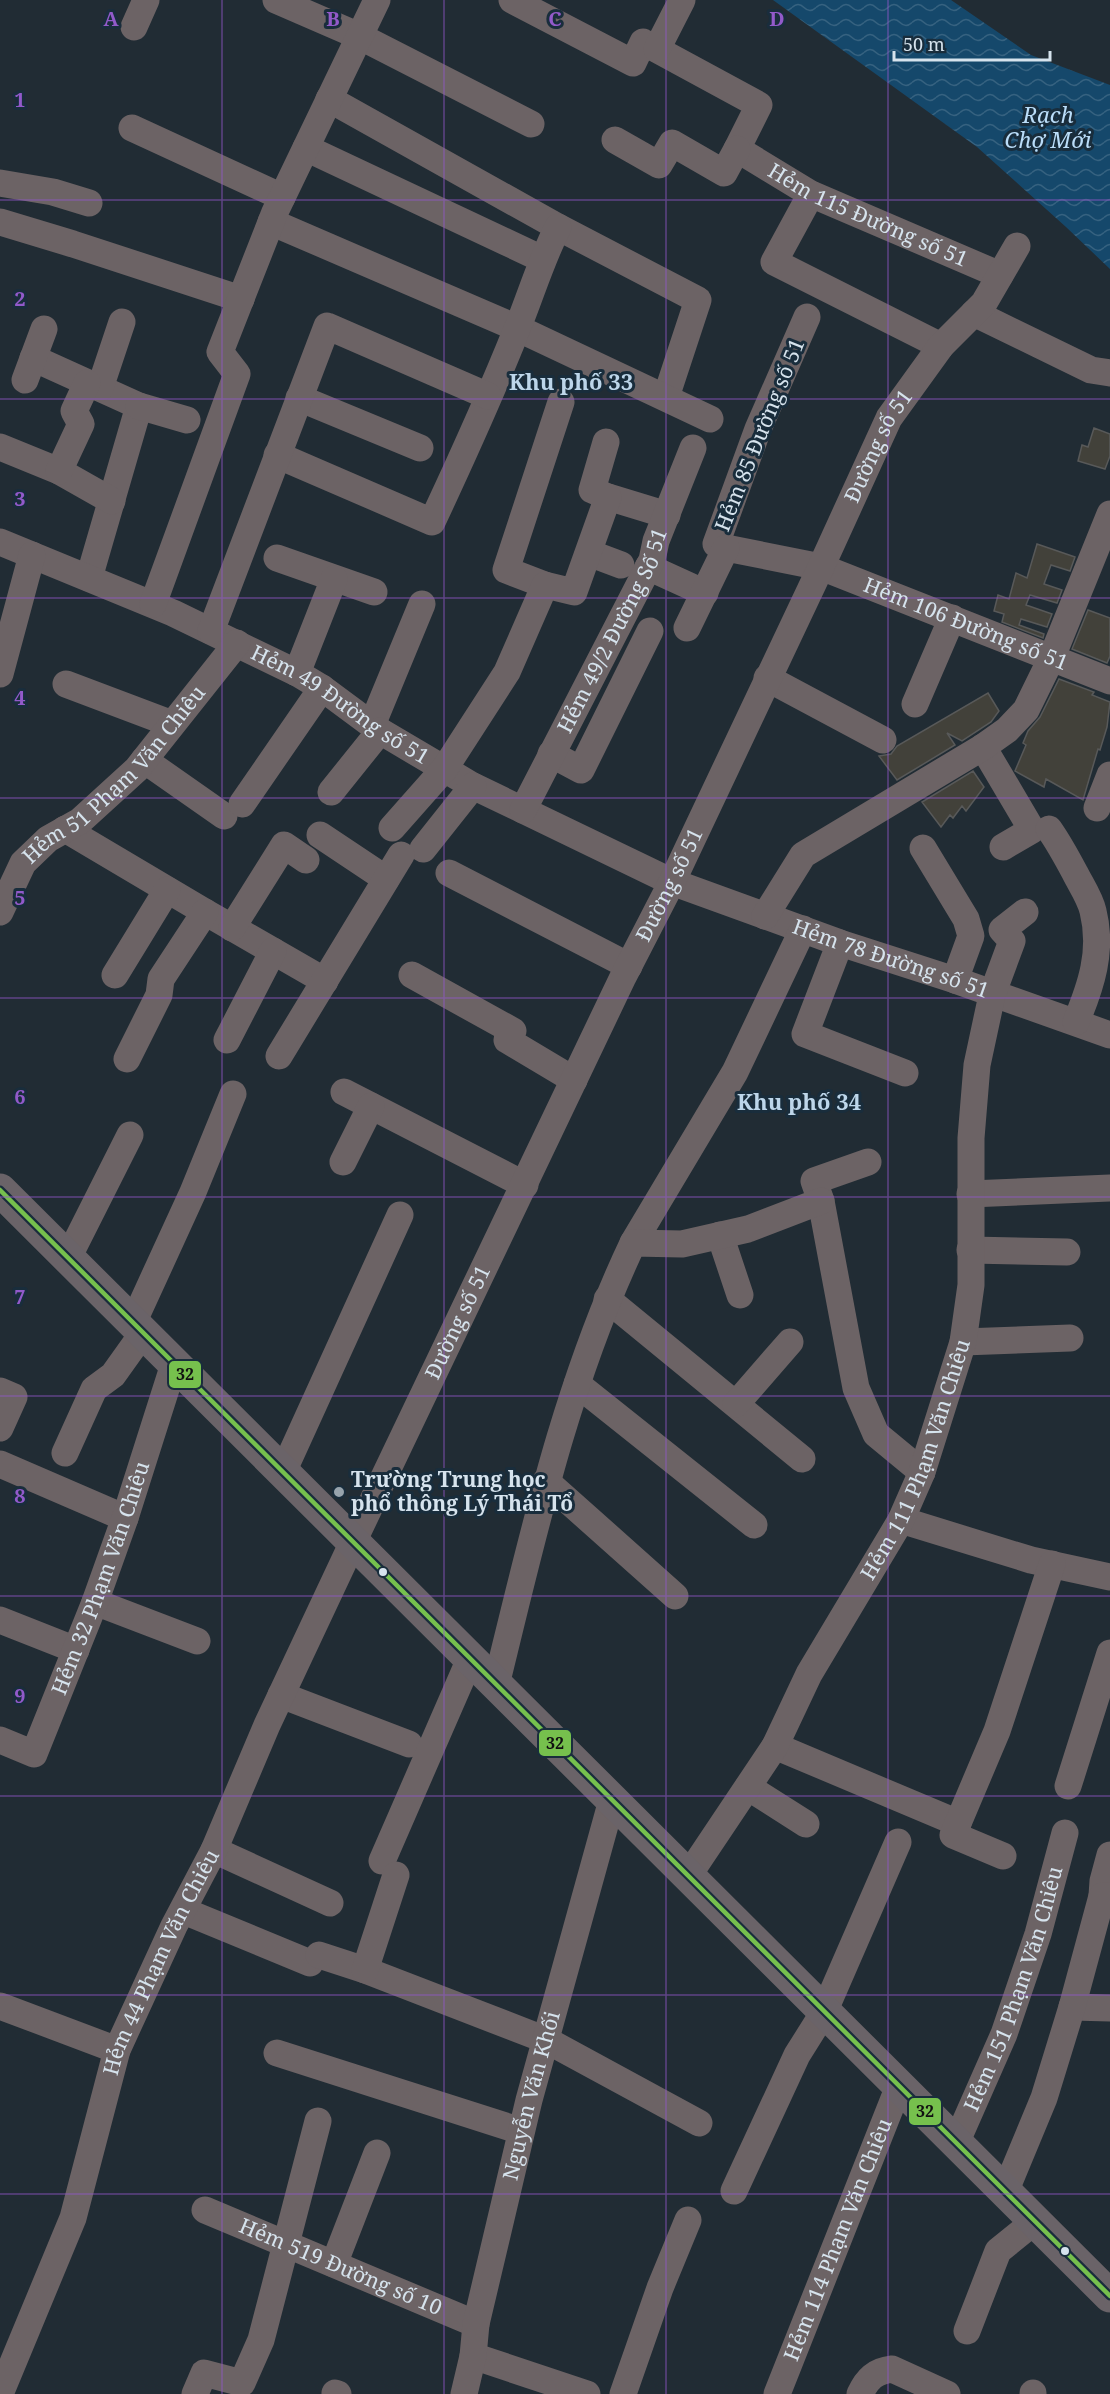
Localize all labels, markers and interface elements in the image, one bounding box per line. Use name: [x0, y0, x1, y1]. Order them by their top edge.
text: A: [103, 5, 119, 32]
text: B: [326, 5, 340, 32]
text: C: [548, 5, 562, 32]
text: D: [769, 5, 785, 32]
scale bar: [894, 24, 1050, 62]
text: 50 m: [903, 32, 945, 56]
text: 1: [14, 86, 26, 113]
water label: Rạch Chợ Mới: [1005, 99, 1092, 154]
street label: Hẻm 115 Đường số 51: [763, 156, 972, 273]
text: 2: [14, 285, 26, 312]
street label: Hẻm 85 Đường số 51: [708, 334, 811, 535]
district label: Khu phố 33: [509, 366, 633, 396]
street label: Đường số 51: [837, 383, 918, 507]
text: 3: [14, 485, 26, 512]
street label: Hẻm 49/2 Đường Số 51: [550, 523, 673, 738]
street label: Hẻm 106 Đường số 51: [860, 570, 1072, 676]
street label: Hẻm 49 Đường số 51: [247, 638, 435, 770]
street label: Hẻm 51 Phạm Văn Chiêu: [16, 679, 211, 869]
text: 4: [14, 684, 26, 711]
street label: Đường số 51: [629, 823, 709, 946]
text: 5: [14, 884, 26, 911]
street label: Hẻm 78 Đường số 51: [789, 912, 993, 1004]
text: 6: [14, 1083, 26, 1110]
district label: Khu phố 34: [737, 1086, 861, 1116]
street label: Đường số 51: [418, 1260, 496, 1384]
text: 7: [14, 1283, 26, 1310]
street label: Hẻm 111 Phạm Văn Chiêu: [853, 1335, 976, 1585]
line badge: 32: [168, 1360, 202, 1389]
text: 32: [176, 1363, 194, 1385]
street label: Hẻm 32 Phạm Văn Chiêu: [44, 1458, 155, 1699]
place label: Trường Trung học phổ thông Lý Thái Tổ: [351, 1465, 573, 1517]
text: 8: [14, 1482, 26, 1509]
marker: Trường Trung học phổ thông Lý Thái Tổ: [332, 1485, 346, 1499]
unlabelled marker: [377, 1566, 389, 1578]
text: 9: [14, 1682, 26, 1709]
line badge: 32: [538, 1729, 572, 1757]
text: 32: [546, 1732, 564, 1754]
street label: Hẻm 44 Phạm Văn Chiêu: [96, 1844, 225, 2078]
street label: Hẻm 151 Phạm Văn Chiêu: [957, 1863, 1069, 2116]
street label: Nguyễn Văn Khối: [495, 2008, 566, 2183]
line badge: 32: [908, 2097, 942, 2126]
text: 32: [916, 2100, 934, 2122]
street label: Hẻm 114 Phạm Văn Chiêu: [777, 2114, 898, 2365]
street label: Hẻm 519 Đường số 10: [235, 2211, 447, 2321]
unlabelled marker: [1059, 2245, 1071, 2257]

